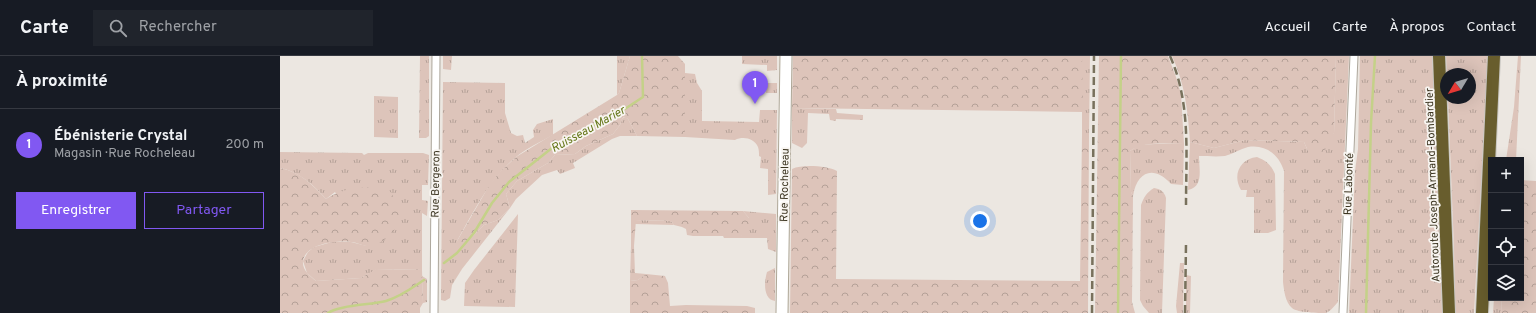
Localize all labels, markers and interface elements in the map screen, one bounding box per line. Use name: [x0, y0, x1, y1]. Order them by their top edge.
search box: [93, 10, 373, 46]
text: Carte: [20, 16, 69, 40]
icon: search: [107, 17, 129, 39]
text: Rechercher: [139, 18, 217, 37]
text: Accueil: [1264, 19, 1310, 36]
text: Carte: [1332, 19, 1367, 36]
text: À propos: [1389, 19, 1445, 36]
text: Contact: [1467, 19, 1516, 36]
north arrow: [1440, 68, 1476, 104]
text: À proximité: [16, 71, 108, 93]
pin: 1: [742, 71, 768, 104]
street label: Autoroute Joseph-Armand-Bombardier: [1423, 87, 1443, 282]
water label: Ruisseau Marier: [548, 102, 630, 157]
text: Ébénisterie Crystal: [54, 127, 187, 146]
text: 1: [26, 137, 32, 153]
text: 200 m: [225, 137, 264, 153]
text: Magasin · Rue Rocheleau: [54, 146, 195, 162]
street label: Rue Rocheleau: [777, 148, 793, 222]
street label: Rue Bergeron: [428, 150, 444, 218]
street label: Rue Labonté: [1341, 153, 1357, 215]
map controls: [1488, 157, 1524, 301]
button: +: [1488, 157, 1524, 193]
button: Enregistrer: [16, 192, 136, 229]
button: Partager: [144, 192, 264, 229]
button: −: [1488, 193, 1524, 229]
your location: [970, 211, 990, 231]
button: locate: [1488, 229, 1524, 265]
button: layers: [1488, 265, 1524, 301]

